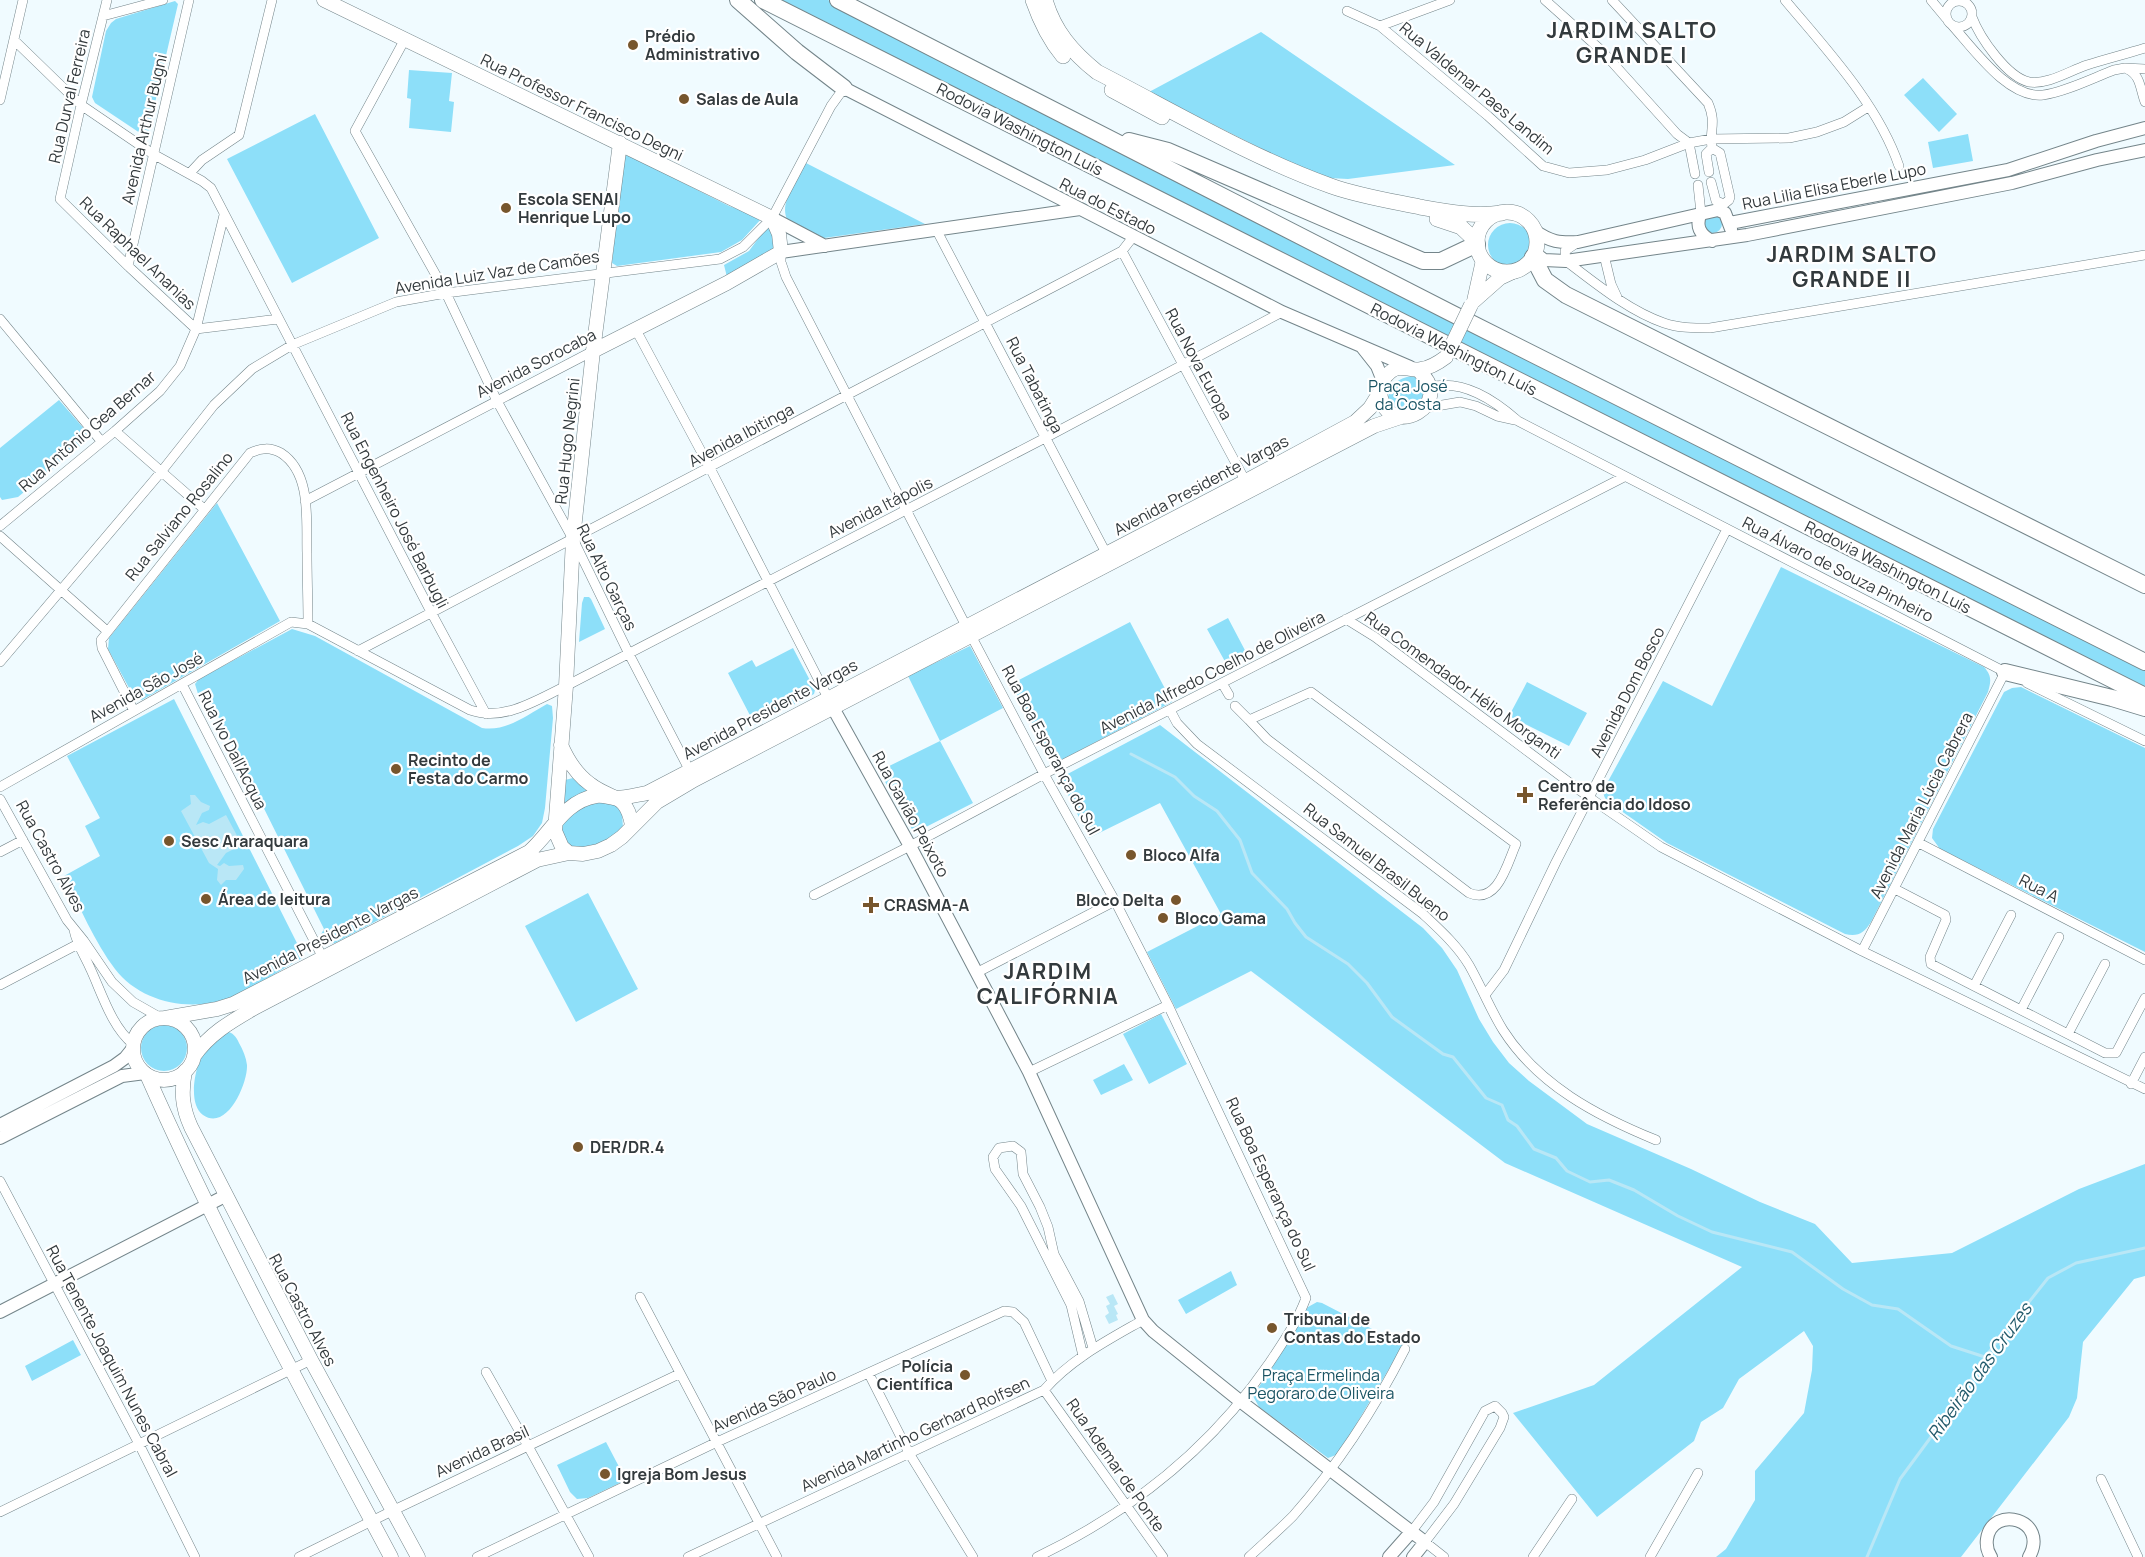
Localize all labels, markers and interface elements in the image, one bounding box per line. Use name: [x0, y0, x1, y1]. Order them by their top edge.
district label: JARDIM SALTO GRANDE I: [1546, 15, 1718, 70]
street label: Rua Valdemar Paes Landim: [1395, 17, 1559, 159]
place label: Prédio Administrativo: [645, 25, 760, 65]
street label: Rua Durval Ferreira: [43, 27, 95, 165]
marker: Prédio Administrativo: [626, 38, 640, 52]
street label: Rua Professor Francisco Degni: [477, 48, 687, 166]
street label: Avenida Arthur Bugni: [116, 52, 172, 206]
street label: Rodovia Washington Luís: [933, 77, 1107, 181]
place label: Salas de Aula: [696, 88, 798, 110]
marker: Salas de Aula: [677, 92, 691, 106]
street label: Rua Lilia Elisa Eberle Lupo: [1740, 157, 1928, 215]
street label: Rua do Estado: [1056, 172, 1160, 240]
place label: Escola SENAI Henrique Lupo: [518, 188, 631, 228]
street label: Rua Raphael Ananias: [75, 192, 201, 314]
marker: Escola SENAI Henrique Lupo: [499, 201, 513, 215]
district label: JARDIM SALTO GRANDE II: [1766, 239, 1938, 294]
street label: Avenida Luiz Vaz de Camões: [393, 245, 601, 299]
street label: Rodovia Washington Luís: [1367, 297, 1541, 401]
street label: Rua Nova Europa: [1160, 304, 1238, 424]
street label: Avenida Sorocaba: [472, 323, 600, 403]
street label: Rua Tabatinga: [1001, 333, 1069, 437]
street label: Rua Antônio Gea Bernar: [14, 365, 160, 497]
park label: Praça José da Costa: [1368, 375, 1448, 415]
street label: Rua Hugo Negrini: [549, 377, 585, 505]
street label: Avenida Ibitinga: [685, 398, 797, 472]
street label: Rua Engenheiro José Barbugli: [336, 408, 454, 612]
street label: Avenida Presidente Vargas: [1110, 430, 1292, 540]
street label: Rua Salviano Rosalino: [120, 447, 238, 585]
street label: Avenida Itápolis: [824, 471, 936, 543]
street label: Rua Álvaro de Souza Pinheiro: [1739, 511, 1937, 627]
street label: Rodovia Washington Luís: [1801, 515, 1975, 619]
street label: Rua Alto Garças: [572, 520, 642, 634]
street label: Avenida Alfredo Coelho de Oliveira: [1095, 605, 1329, 739]
street label: Rua Comendador Hélio Morganti: [1360, 606, 1566, 764]
street label: Avenida Dom Bosco: [1585, 623, 1669, 761]
street label: Avenida São José: [85, 647, 207, 727]
street label: Avenida Presidente Vargas: [679, 654, 861, 764]
street label: Rua Boa Esperança do Sul: [997, 661, 1105, 839]
street label: Rua Ivo Dall'Acqua: [193, 687, 273, 813]
street label: Avenida Maria Lúcia Cabrera: [1864, 708, 1978, 902]
street label: Rua Gavião Peixoto: [867, 747, 955, 881]
place label: Recinto de Festa do Carmo: [408, 749, 528, 789]
marker: Recinto de Festa do Carmo: [389, 762, 403, 776]
place label: Centro de Referência do Idoso: [1538, 775, 1691, 815]
marker: Centro de Referência do Idoso: [1516, 786, 1534, 804]
street label: Rua Castro Alves: [11, 796, 91, 916]
street label: Rua Samuel Brasil Bueno: [1299, 798, 1455, 926]
place label: Sesc Araraquara: [181, 830, 308, 852]
marker: Sesc Araraquara: [162, 834, 176, 848]
place label: Bloco Alfa: [1143, 844, 1220, 866]
marker: Bloco Alfa: [1124, 848, 1138, 862]
street label: Rua A: [2015, 869, 2063, 907]
street label: Avenida Presidente Vargas: [238, 881, 422, 989]
place label: Área de leitura: [218, 888, 331, 910]
place label: Bloco Delta: [1076, 889, 1164, 911]
marker: Área de leitura: [199, 892, 213, 906]
marker: Bloco Delta: [1169, 893, 1183, 907]
place label: CRASMA-A: [884, 894, 969, 916]
marker: CRASMA-A: [862, 896, 880, 914]
place label: Bloco Gama: [1175, 907, 1266, 929]
marker: Bloco Gama: [1156, 911, 1170, 925]
district label: JARDIM CALIFÓRNIA: [977, 956, 1119, 1011]
street label: Rua Boa Esperança do Sul: [1221, 1094, 1321, 1274]
place label: DER/DR.4: [590, 1136, 664, 1158]
marker: DER/DR.4: [571, 1140, 585, 1154]
street label: Rua Tenente Joaquim Nunes Cabral: [41, 1241, 183, 1481]
street label: Rua Castro Alves: [264, 1250, 342, 1370]
water label: Ribeirão das Cruzes: [1921, 1296, 2038, 1444]
place label: Tribunal de Contas do Estado: [1284, 1308, 1421, 1348]
marker: Tribunal de Contas do Estado: [1265, 1321, 1279, 1335]
place label: Polícia Científica: [877, 1355, 953, 1395]
street label: Avenida São Paulo: [709, 1363, 839, 1437]
park label: Praça Ermelinda Pegoraro de Oliveira: [1248, 1364, 1394, 1404]
marker: Polícia Científica: [958, 1368, 972, 1382]
street label: Avenida Martinho Gerhard Rolfsen: [797, 1371, 1033, 1497]
street label: Rua Ademar de Ponte: [1062, 1394, 1170, 1536]
street label: Avenida Brasil: [431, 1420, 533, 1482]
place label: Igreja Bom Jesus: [617, 1463, 747, 1485]
marker: Igreja Bom Jesus: [598, 1467, 612, 1481]

